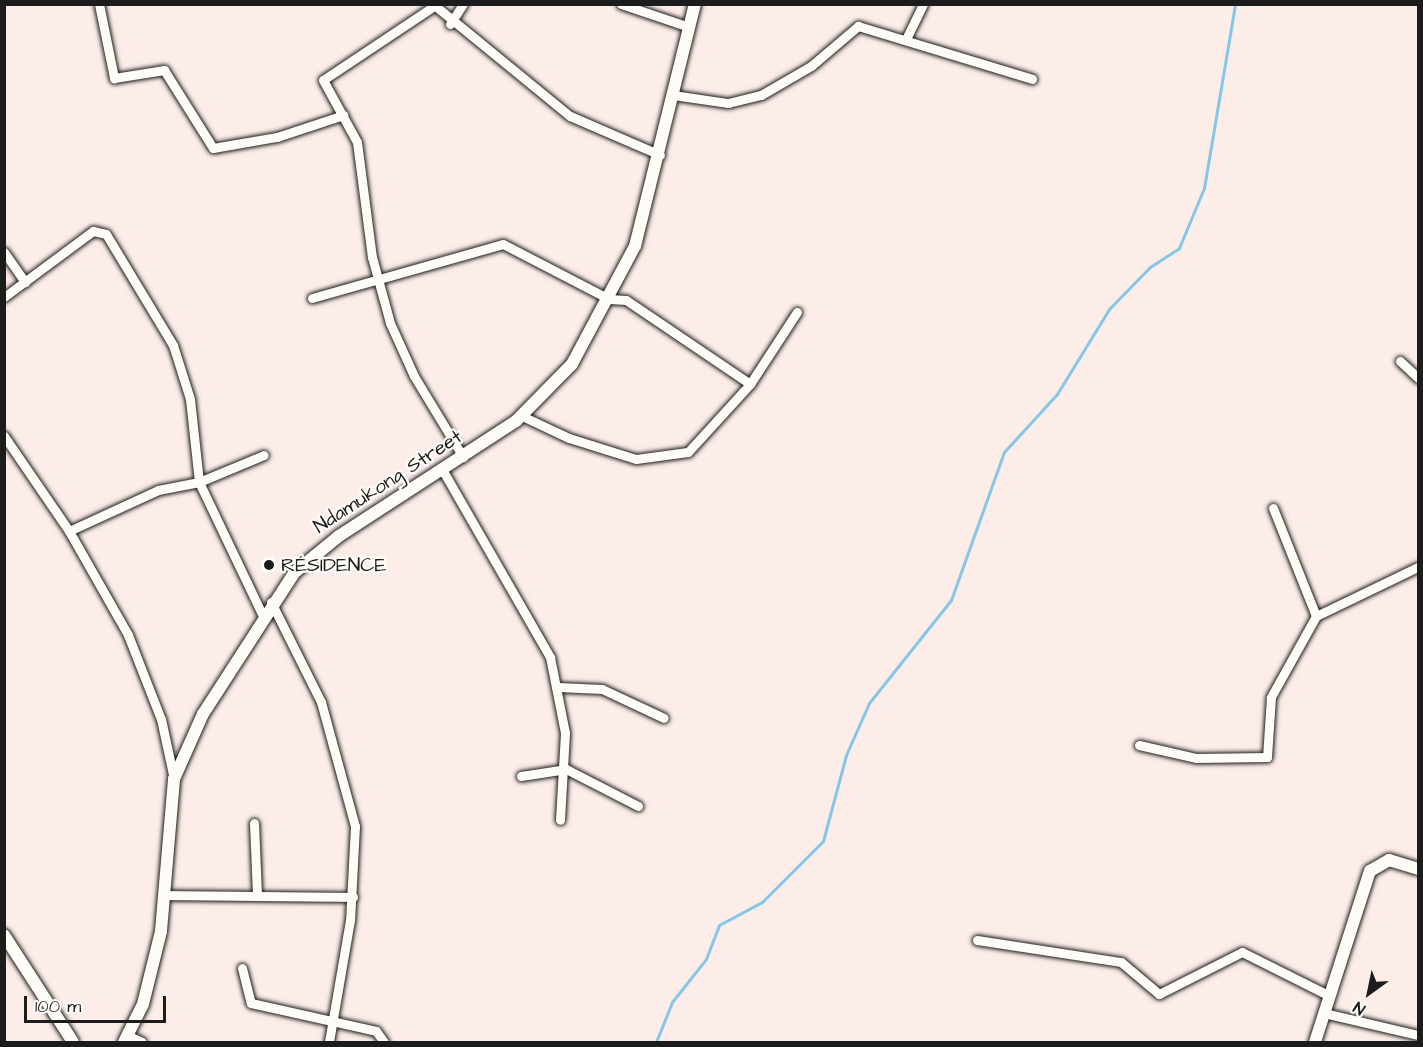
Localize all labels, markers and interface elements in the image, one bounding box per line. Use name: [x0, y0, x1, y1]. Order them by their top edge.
street label: Ndamukong Street: [309, 425, 467, 539]
place label: RÉSIDENCE: [281, 553, 386, 577]
marker: RÉSIDENCE: [262, 558, 276, 572]
north arrow: [1339, 963, 1399, 1023]
scale bar: [27, 984, 170, 1022]
text: 100 m: [35, 994, 81, 1019]
text: N: [1349, 996, 1369, 1020]

